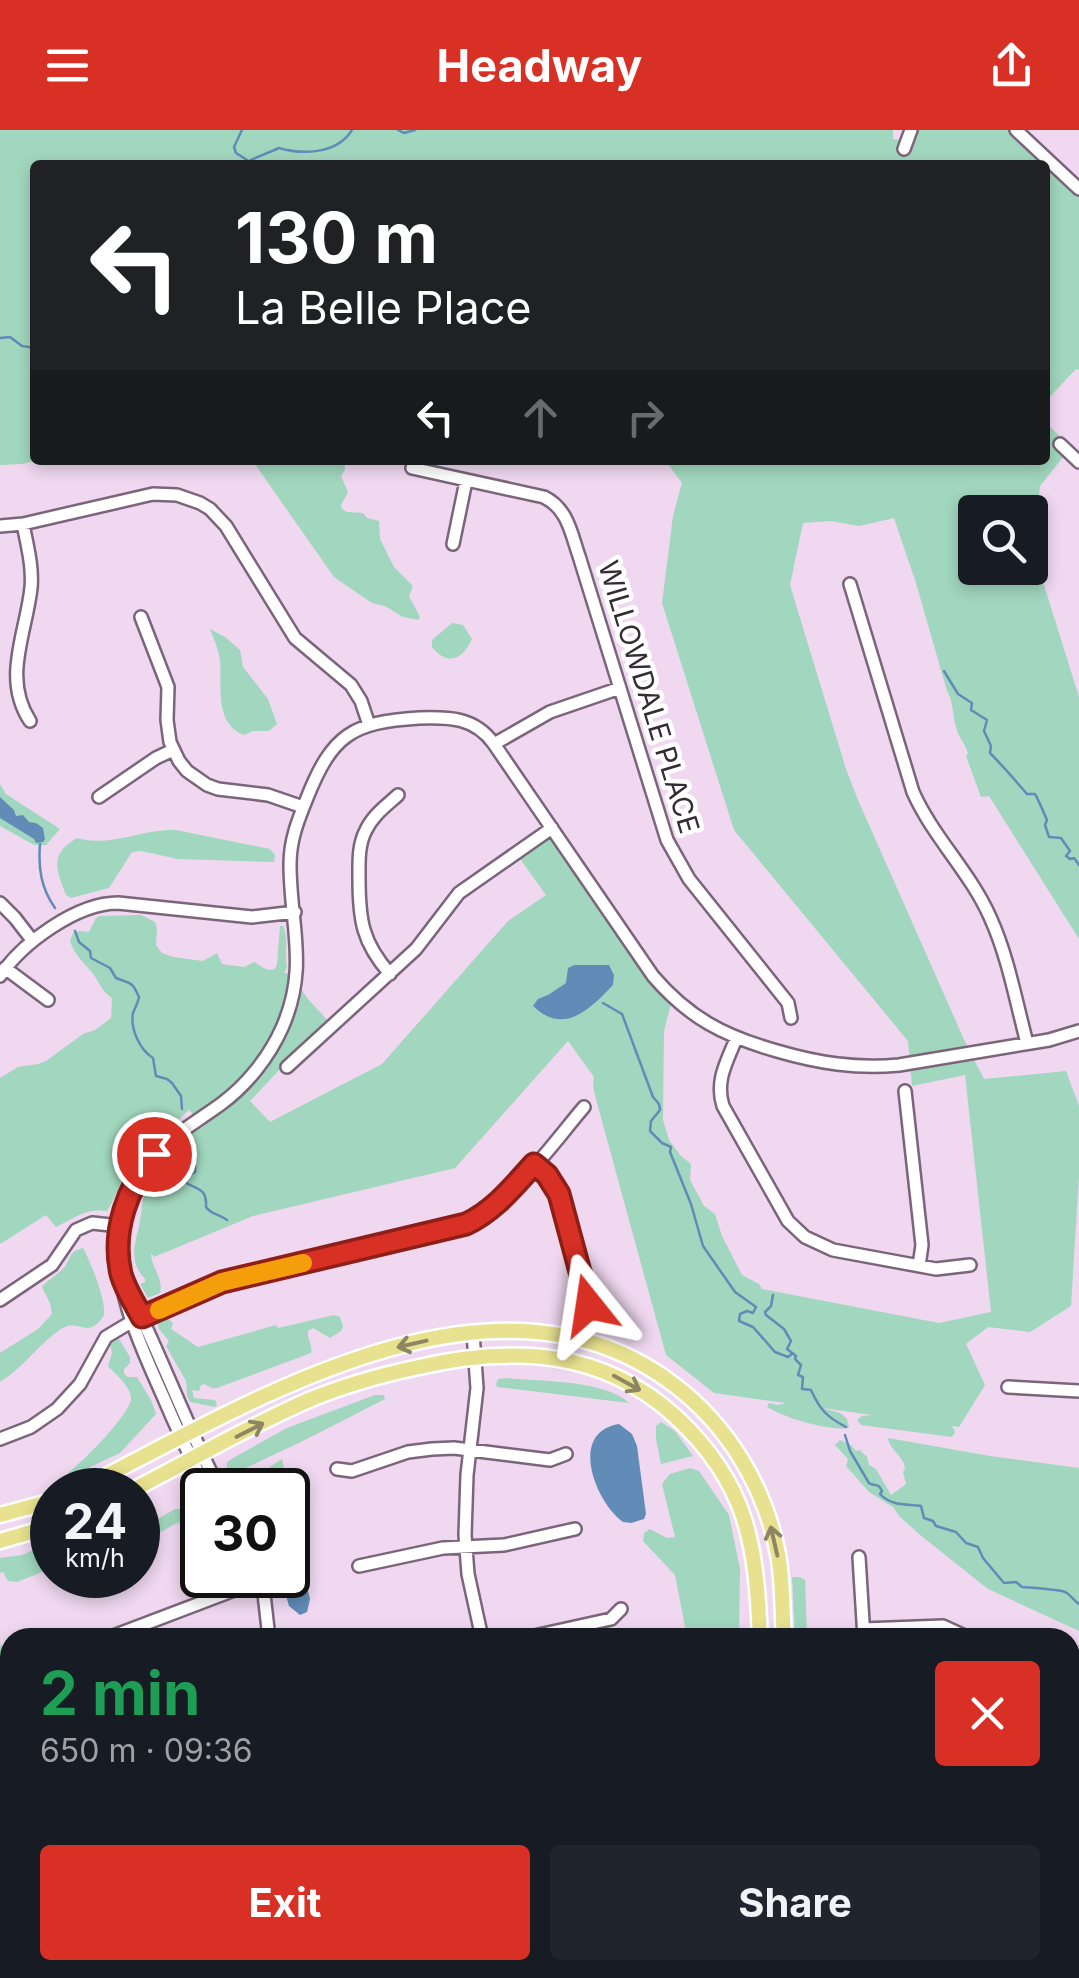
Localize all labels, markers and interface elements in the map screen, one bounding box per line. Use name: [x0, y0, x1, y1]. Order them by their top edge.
icon: menu: [40, 38, 95, 93]
text: Headway: [437, 38, 642, 93]
icon: share: [984, 38, 1039, 93]
text: 130 m: [235, 195, 438, 280]
icon: left: [70, 200, 200, 330]
text: La Belle Place: [235, 280, 532, 335]
icon: left: [408, 390, 463, 445]
icon: ahead: [513, 390, 568, 445]
icon: right: [618, 390, 673, 445]
map controls: [958, 495, 1048, 585]
button: search: [958, 495, 1048, 585]
street label: WILLOWDALE PLACE: [591, 556, 707, 838]
pin: [112, 1112, 197, 1197]
icon: arrive: [127, 1127, 182, 1182]
position arrow: [537, 1253, 641, 1357]
one-way arrow: [397, 1336, 429, 1354]
one-way arrow: [612, 1374, 642, 1394]
one-way arrow: [235, 1420, 265, 1439]
speed limit sign: 30: [180, 1468, 310, 1598]
text: 24: [63, 1491, 127, 1551]
one-way arrow: [764, 1526, 782, 1558]
text: km/h: [65, 1543, 125, 1573]
text: 2 min: [40, 1657, 200, 1729]
button: close: [935, 1661, 1040, 1766]
text: 650 m · 09:36: [40, 1731, 253, 1770]
button: Exit: [40, 1845, 530, 1960]
button: Share: [550, 1845, 1040, 1960]

